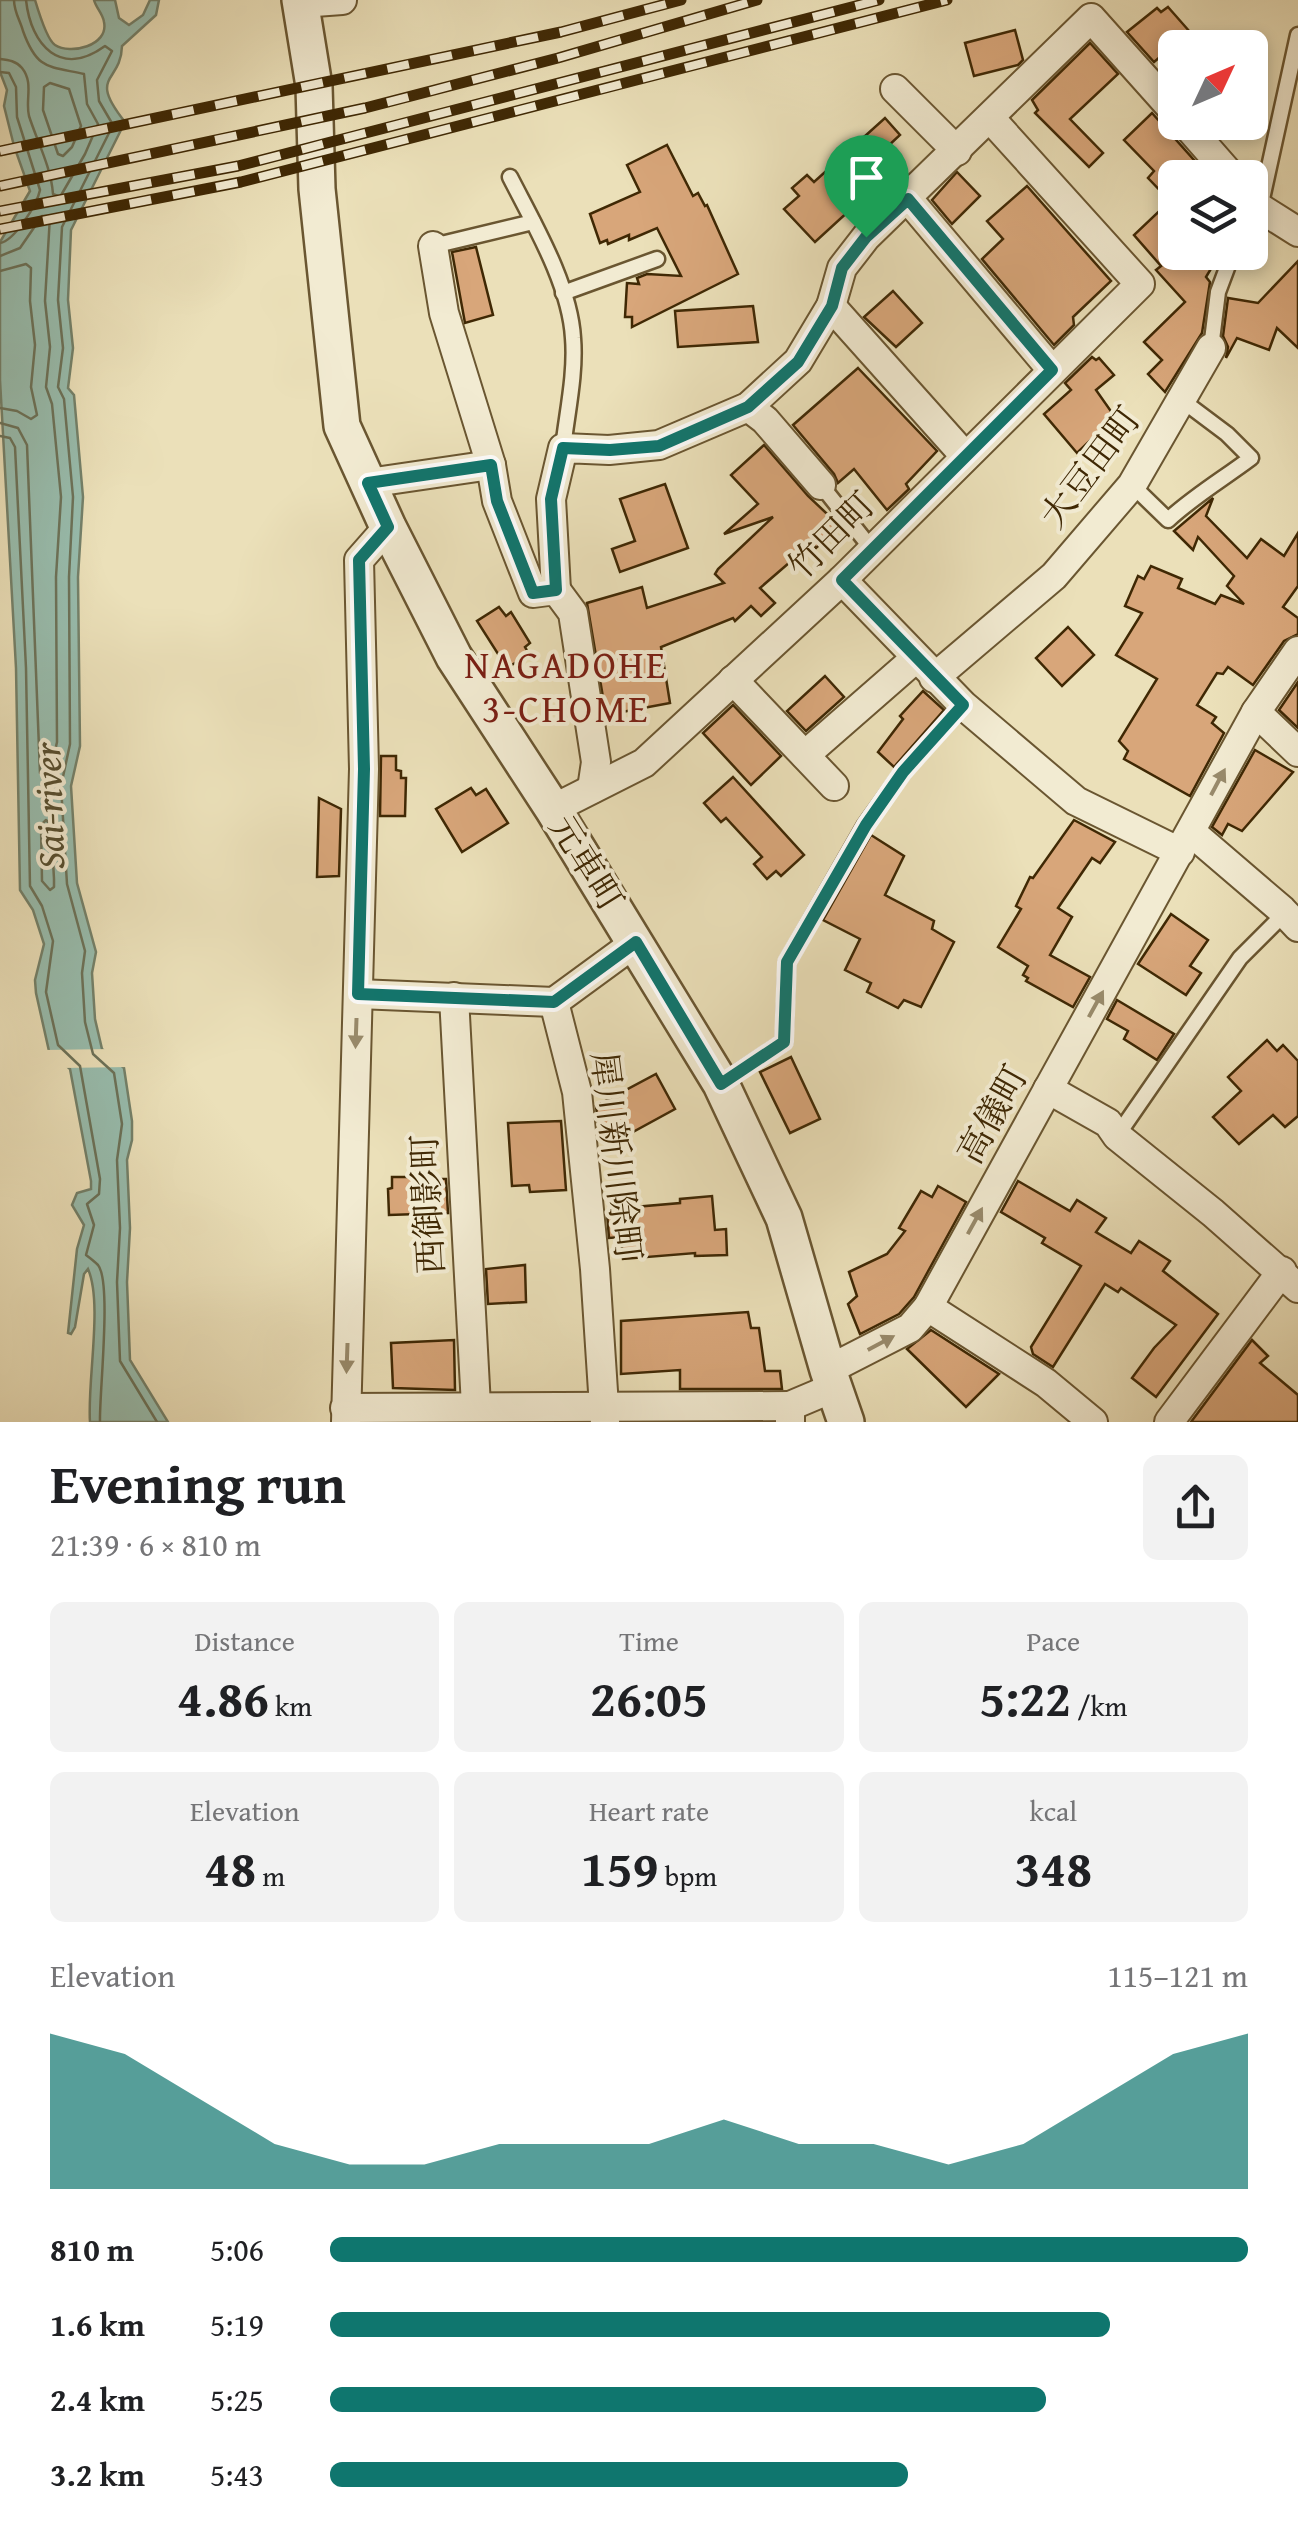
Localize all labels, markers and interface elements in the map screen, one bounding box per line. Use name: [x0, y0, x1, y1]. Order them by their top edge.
north arrow: [1158, 30, 1268, 140]
map controls: [1158, 30, 1268, 270]
pin: [824, 135, 909, 238]
icon: arrive: [839, 150, 894, 205]
button: layers: [1158, 160, 1268, 270]
street label: 大豆田町: [1028, 396, 1152, 538]
street label: 竹田町: [776, 480, 886, 590]
district label: NAGADOHE 3-CHOME: [464, 636, 668, 736]
water label: Sai-river: [18, 740, 78, 870]
one-way arrow: [1209, 768, 1227, 796]
street label: 元車町: [538, 805, 636, 921]
one-way arrow: [1087, 989, 1104, 1018]
one-way arrow: [348, 1018, 364, 1050]
street label: 犀川新川除町: [579, 1049, 655, 1263]
street label: 高儀町: [944, 1056, 1040, 1172]
street label: 西御影町: [398, 1133, 456, 1275]
one-way arrow: [967, 1207, 984, 1236]
one-way arrow: [867, 1334, 896, 1351]
one-way arrow: [338, 1343, 354, 1375]
text: Evening run: [50, 1443, 346, 1523]
button: share: [1143, 1455, 1248, 1560]
text: 21:39 · 6 × 810 m: [50, 1521, 261, 1568]
text: Distance: [194, 1620, 295, 1661]
text: Time: [619, 1620, 679, 1661]
text: Pace: [1026, 1620, 1080, 1661]
text: 4.86: [177, 1661, 269, 1734]
text: 26:05: [590, 1661, 708, 1734]
text: 5:22: [979, 1661, 1071, 1734]
text: km: [269, 1685, 312, 1726]
text: /km: [1071, 1685, 1127, 1726]
text: Elevation: [190, 1790, 299, 1831]
text: Heart rate: [589, 1790, 709, 1831]
text: kcal: [1029, 1790, 1077, 1831]
text: 48: [204, 1831, 256, 1904]
text: 159: [581, 1831, 659, 1904]
text: 348: [1014, 1831, 1092, 1904]
text: m: [256, 1855, 285, 1896]
text: bpm: [659, 1855, 717, 1896]
text: Elevation: [50, 1952, 175, 1999]
text: 115–121 m: [1107, 1952, 1248, 1999]
text: 810 m: [50, 2226, 134, 2273]
text: 5:06: [210, 2226, 264, 2273]
text: 1.6 km: [50, 2301, 145, 2348]
text: 5:19: [210, 2301, 264, 2348]
text: 2.4 km: [50, 2376, 145, 2423]
text: 5:25: [210, 2376, 264, 2423]
text: 3.2 km: [50, 2451, 145, 2498]
text: 5:43: [210, 2451, 264, 2498]

